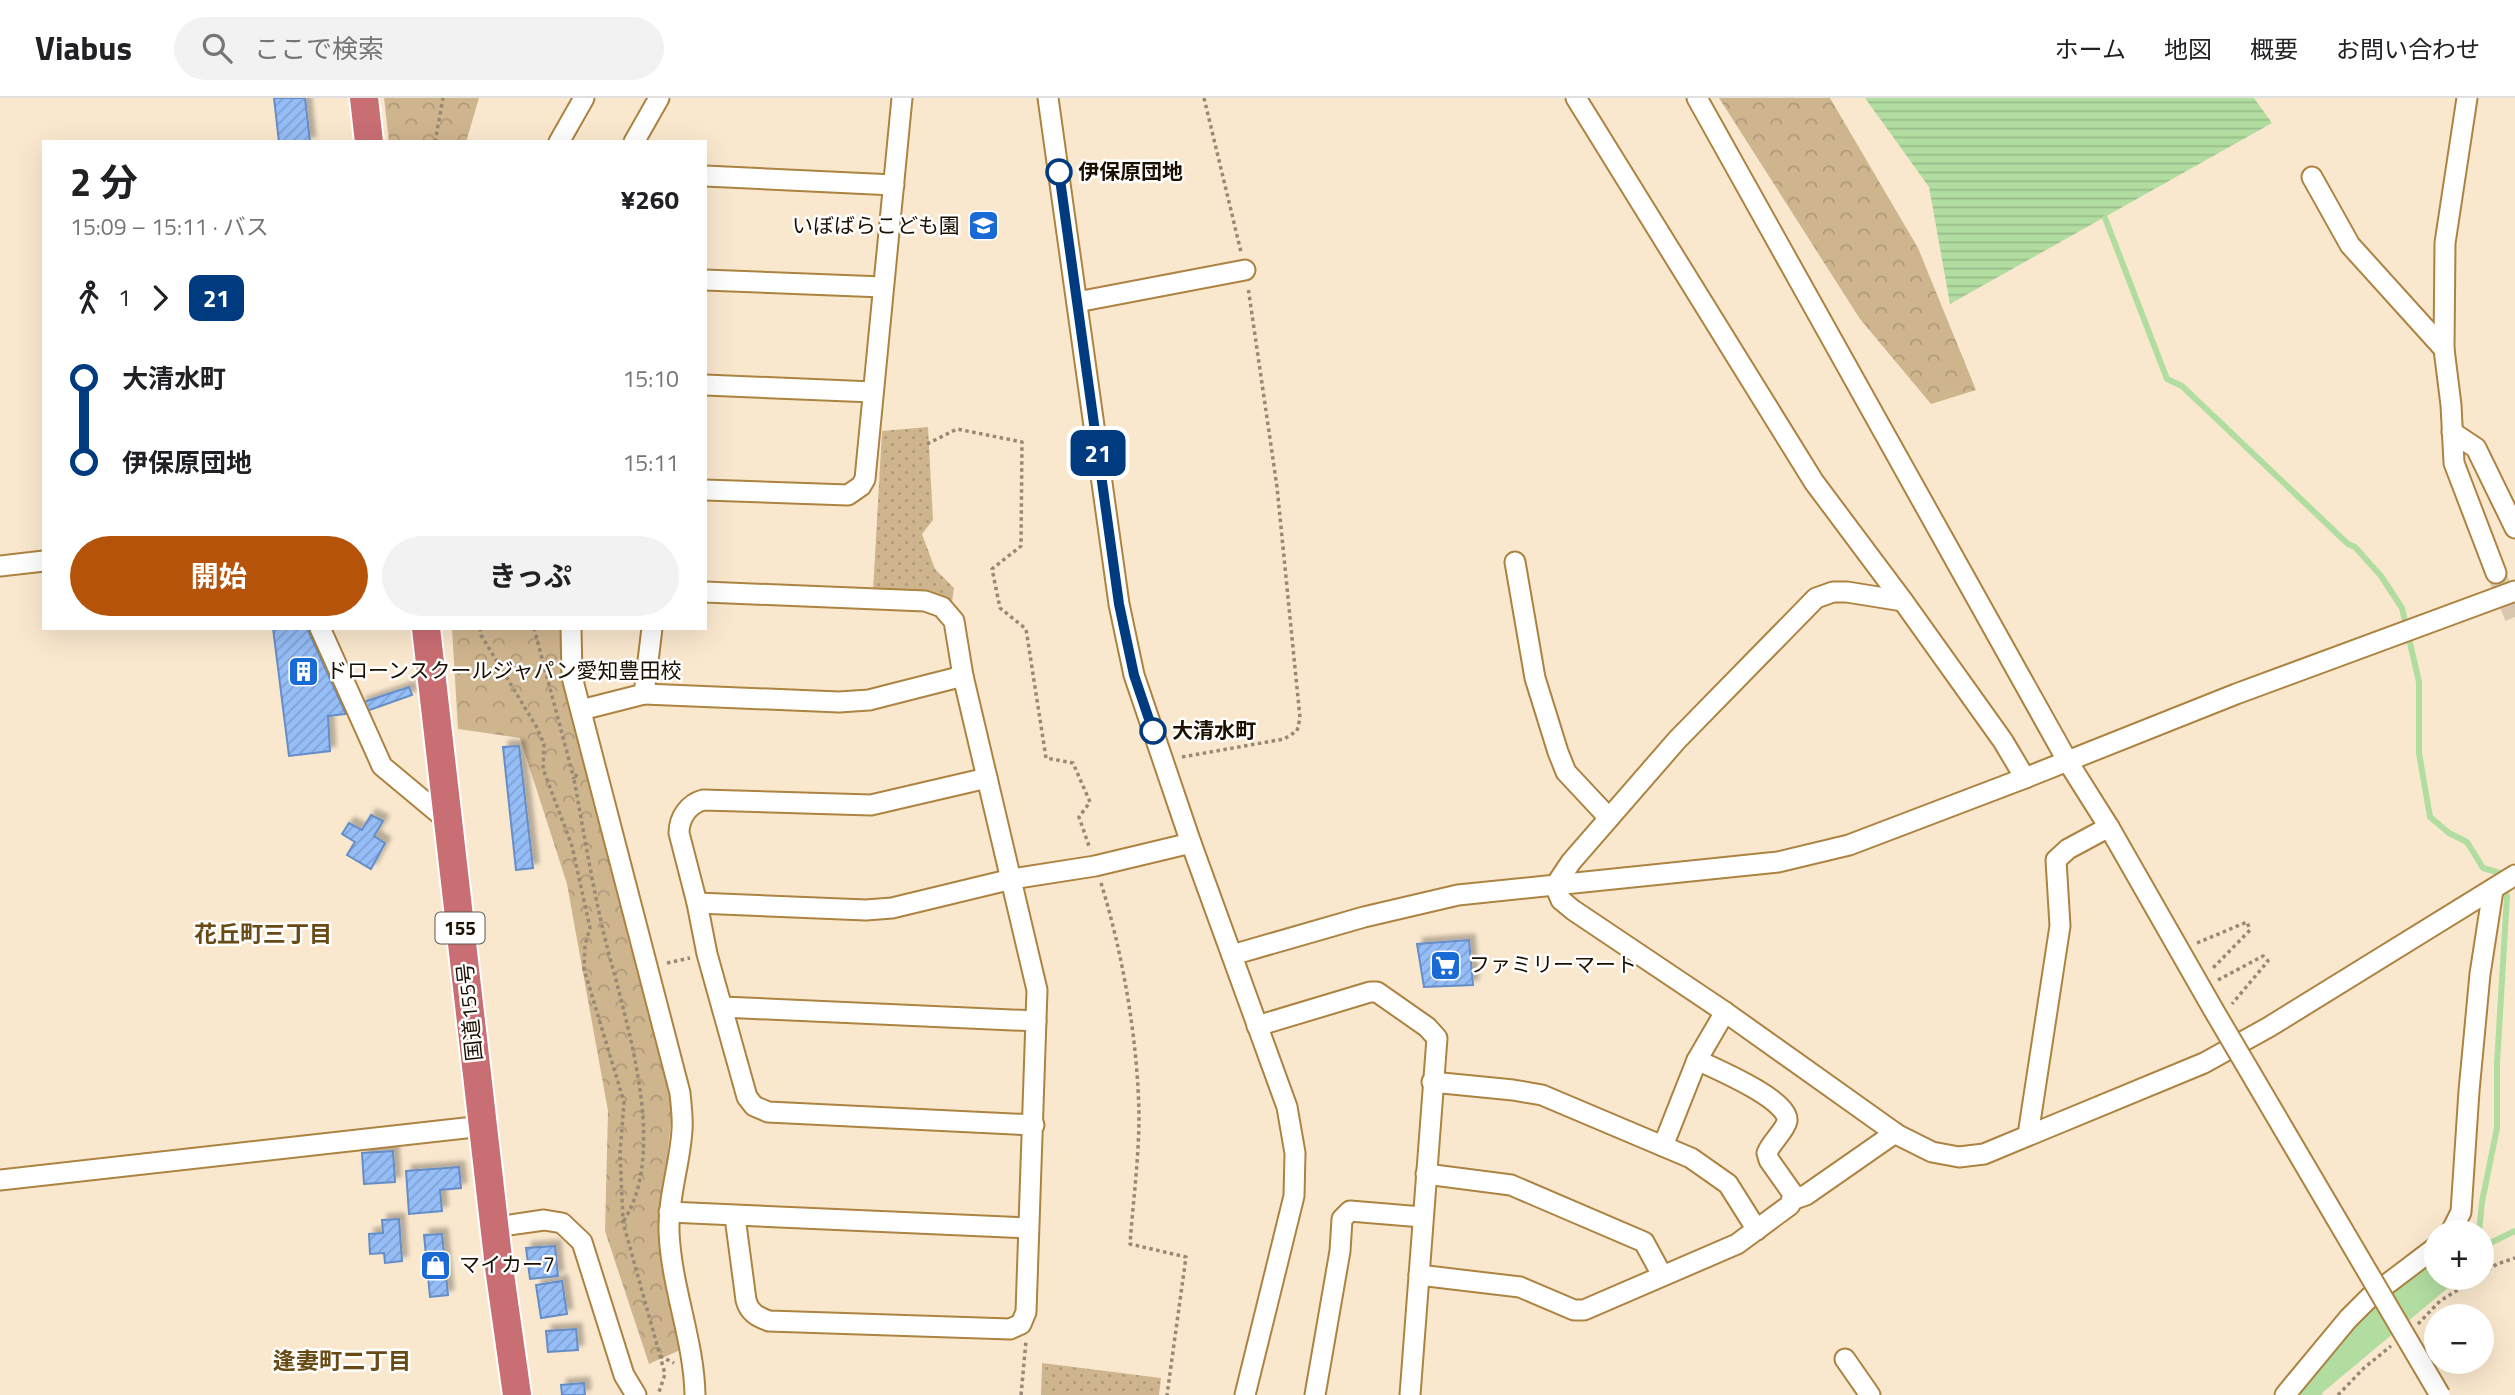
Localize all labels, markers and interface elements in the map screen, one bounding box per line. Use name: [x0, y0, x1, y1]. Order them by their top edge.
search box: [174, 17, 664, 80]
text: Viabus: [35, 23, 132, 73]
icon: search: [198, 29, 236, 67]
text: ここで検索: [254, 29, 384, 68]
text: ホーム: [2055, 31, 2126, 67]
text: 地図: [2164, 31, 2212, 67]
text: 概要: [2250, 31, 2298, 67]
text: お問い合わせ: [2336, 31, 2480, 67]
text: 2 分: [70, 153, 138, 211]
place label: 伊保原団地: [1078, 155, 1183, 187]
marker: 伊保原団地: [1046, 159, 1072, 185]
text: ¥260: [621, 180, 679, 219]
text: 15:09 – 15:11 · バス: [70, 209, 269, 244]
place label: いぼばらこども園: [792, 209, 960, 241]
school or university icon: いぼばらこども園: [966, 209, 1000, 243]
icon: walk: [70, 279, 108, 317]
icon: forward: [141, 279, 179, 317]
text: 1: [118, 280, 131, 315]
text: 21: [203, 280, 230, 316]
text: 大清水町: [122, 359, 226, 398]
text: 15:10: [622, 361, 679, 396]
line badge: 21: [1066, 430, 1130, 476]
text: 21: [1085, 435, 1111, 471]
text: 伊保原団地: [122, 443, 252, 482]
text: 15:11: [622, 445, 679, 480]
button: 開始: [70, 536, 368, 616]
button: きっぷ: [382, 536, 679, 616]
building icon: ドローンスクールジャパン愛知豊田校: [286, 654, 320, 688]
place label: ドローンスクールジャパン愛知豊田校: [326, 654, 682, 686]
place label: 大清水町: [1172, 714, 1256, 746]
marker: 大清水町: [1140, 718, 1166, 744]
road number: 155: [435, 912, 484, 944]
district label: 花丘町三丁目: [194, 916, 332, 951]
supermarket icon: ファミリーマート: [1429, 948, 1463, 982]
place label: ファミリーマート: [1469, 948, 1637, 980]
street label: 国道155号: [448, 962, 490, 1063]
map controls: [2424, 1220, 2494, 1374]
button: +: [2424, 1220, 2494, 1290]
shop icon: マイカー7: [419, 1248, 453, 1282]
place label: マイカー7: [459, 1248, 555, 1280]
button: −: [2424, 1304, 2494, 1374]
district label: 逢妻町二丁目: [273, 1343, 411, 1378]

